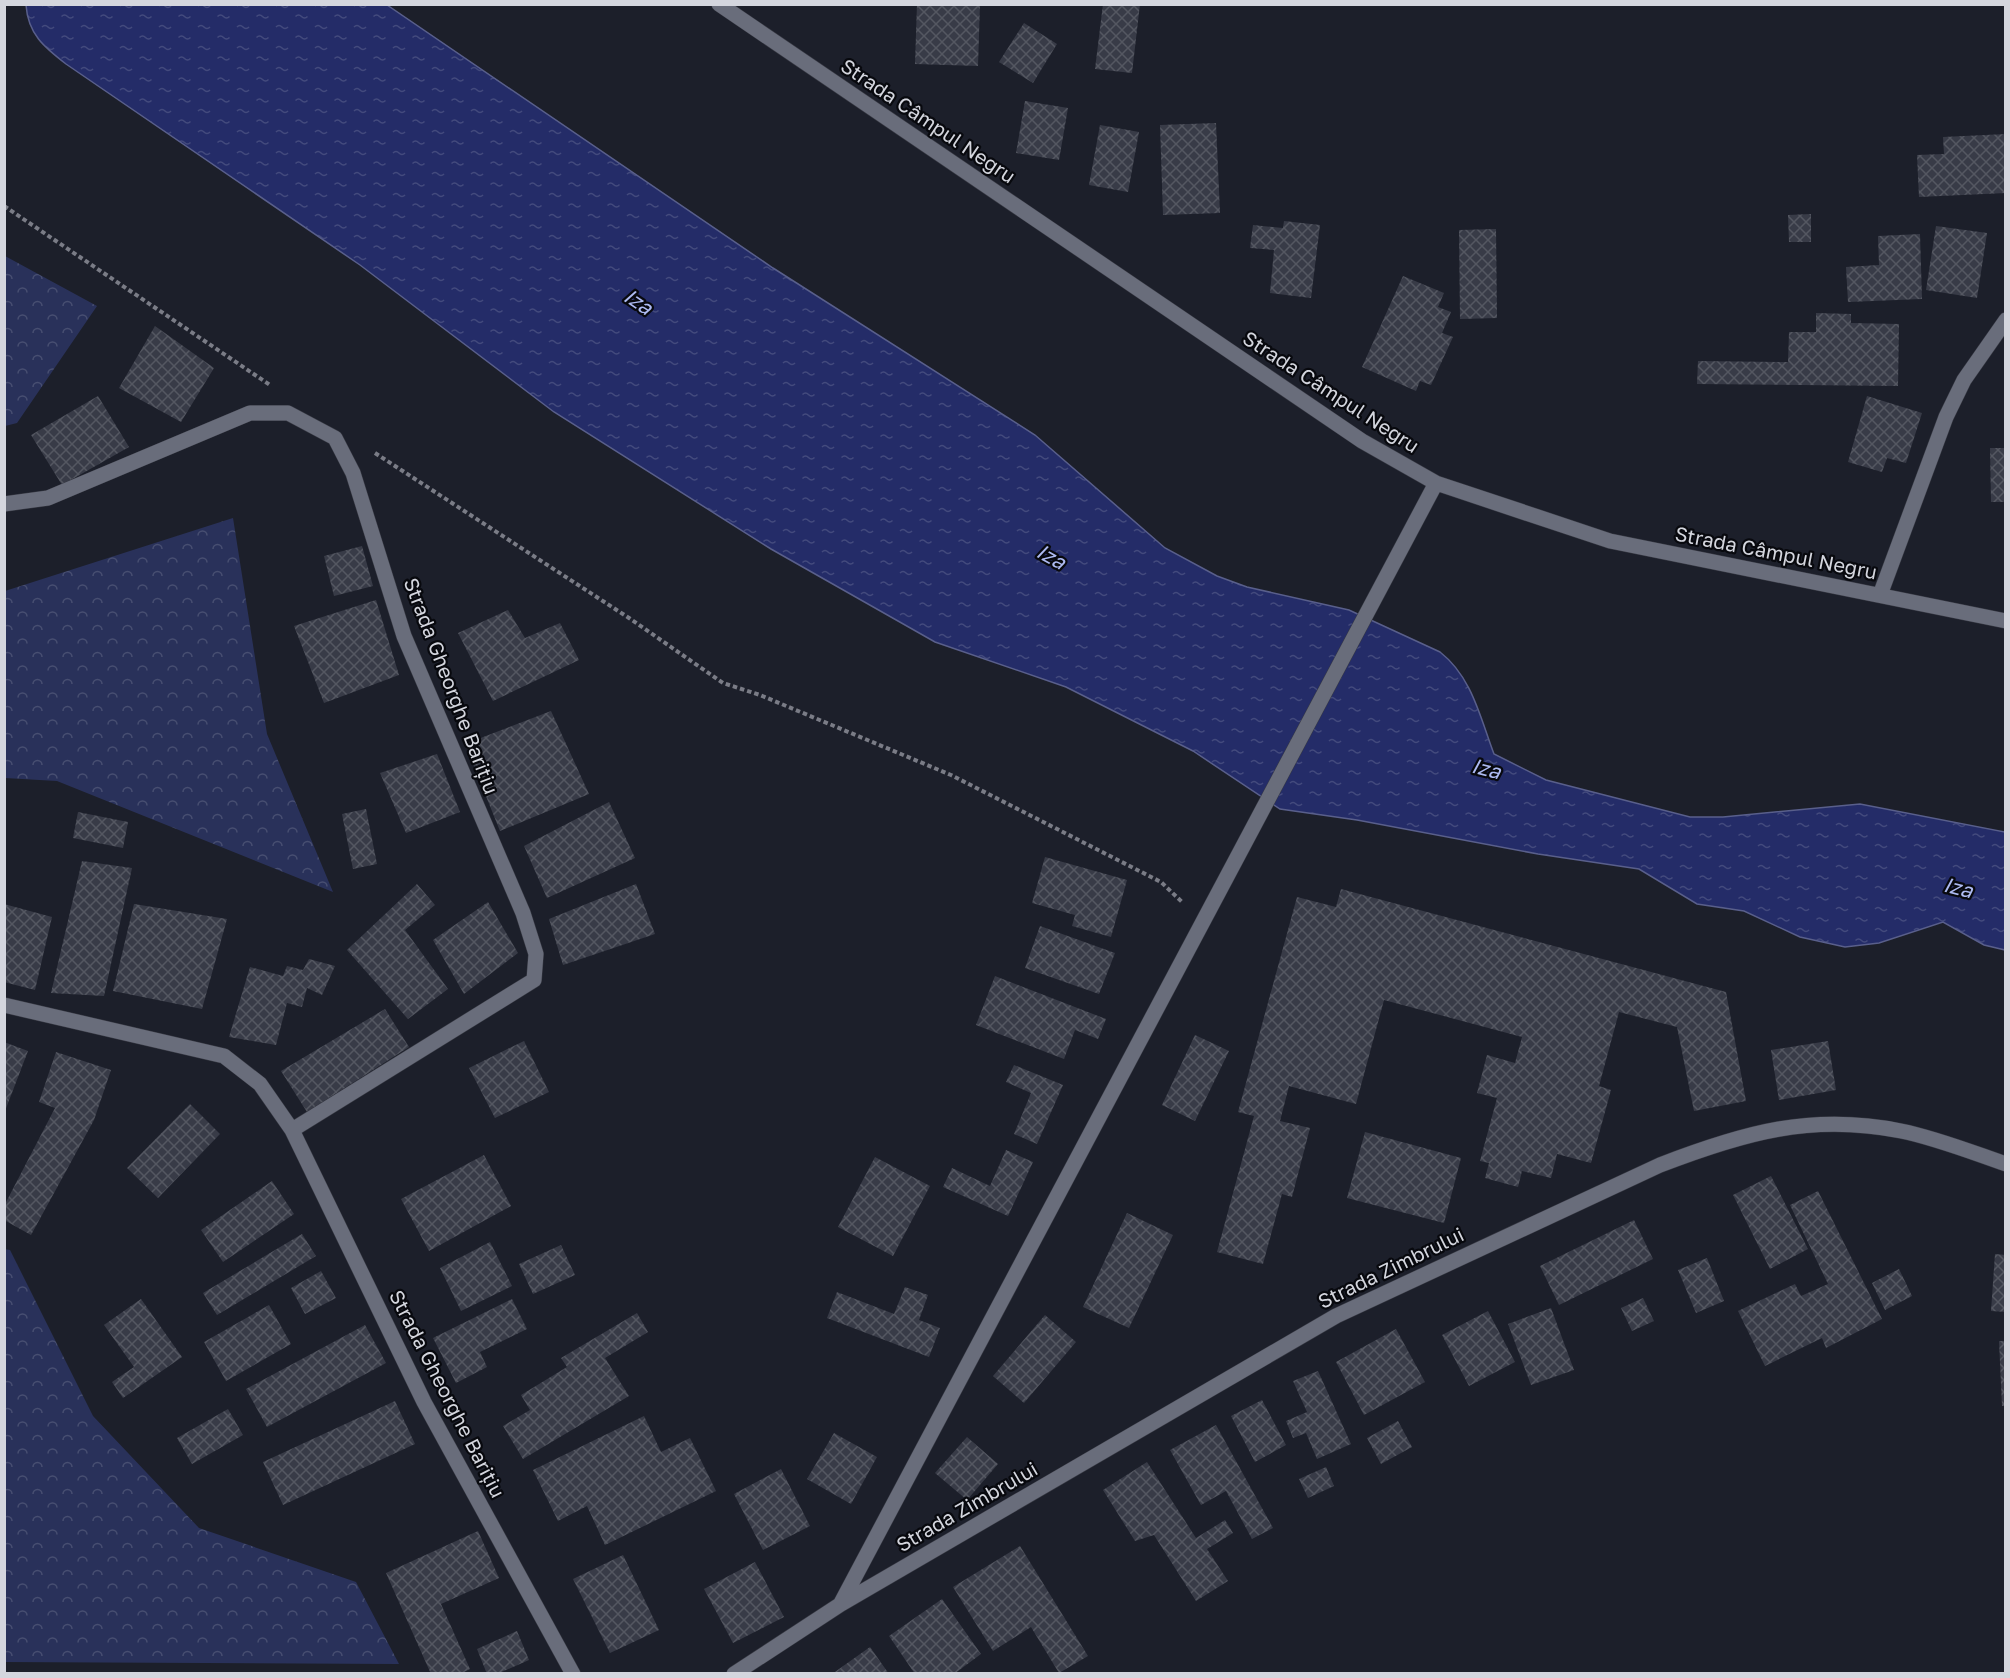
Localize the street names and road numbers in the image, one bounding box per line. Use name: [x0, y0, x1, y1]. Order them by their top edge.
street label: Strada Câmpul Negru: [837, 53, 1020, 188]
street label: Strada Câmpul Negru: [1239, 325, 1424, 457]
street label: Strada Câmpul Negru: [1673, 521, 1879, 583]
street label: Strada Gheorghe Barițiu: [399, 574, 504, 798]
street label: Strada Zimbrului: [1314, 1221, 1467, 1313]
street label: Strada Gheorghe Barițiu: [384, 1286, 511, 1502]
street label: Strada Zimbrului: [892, 1456, 1041, 1556]

